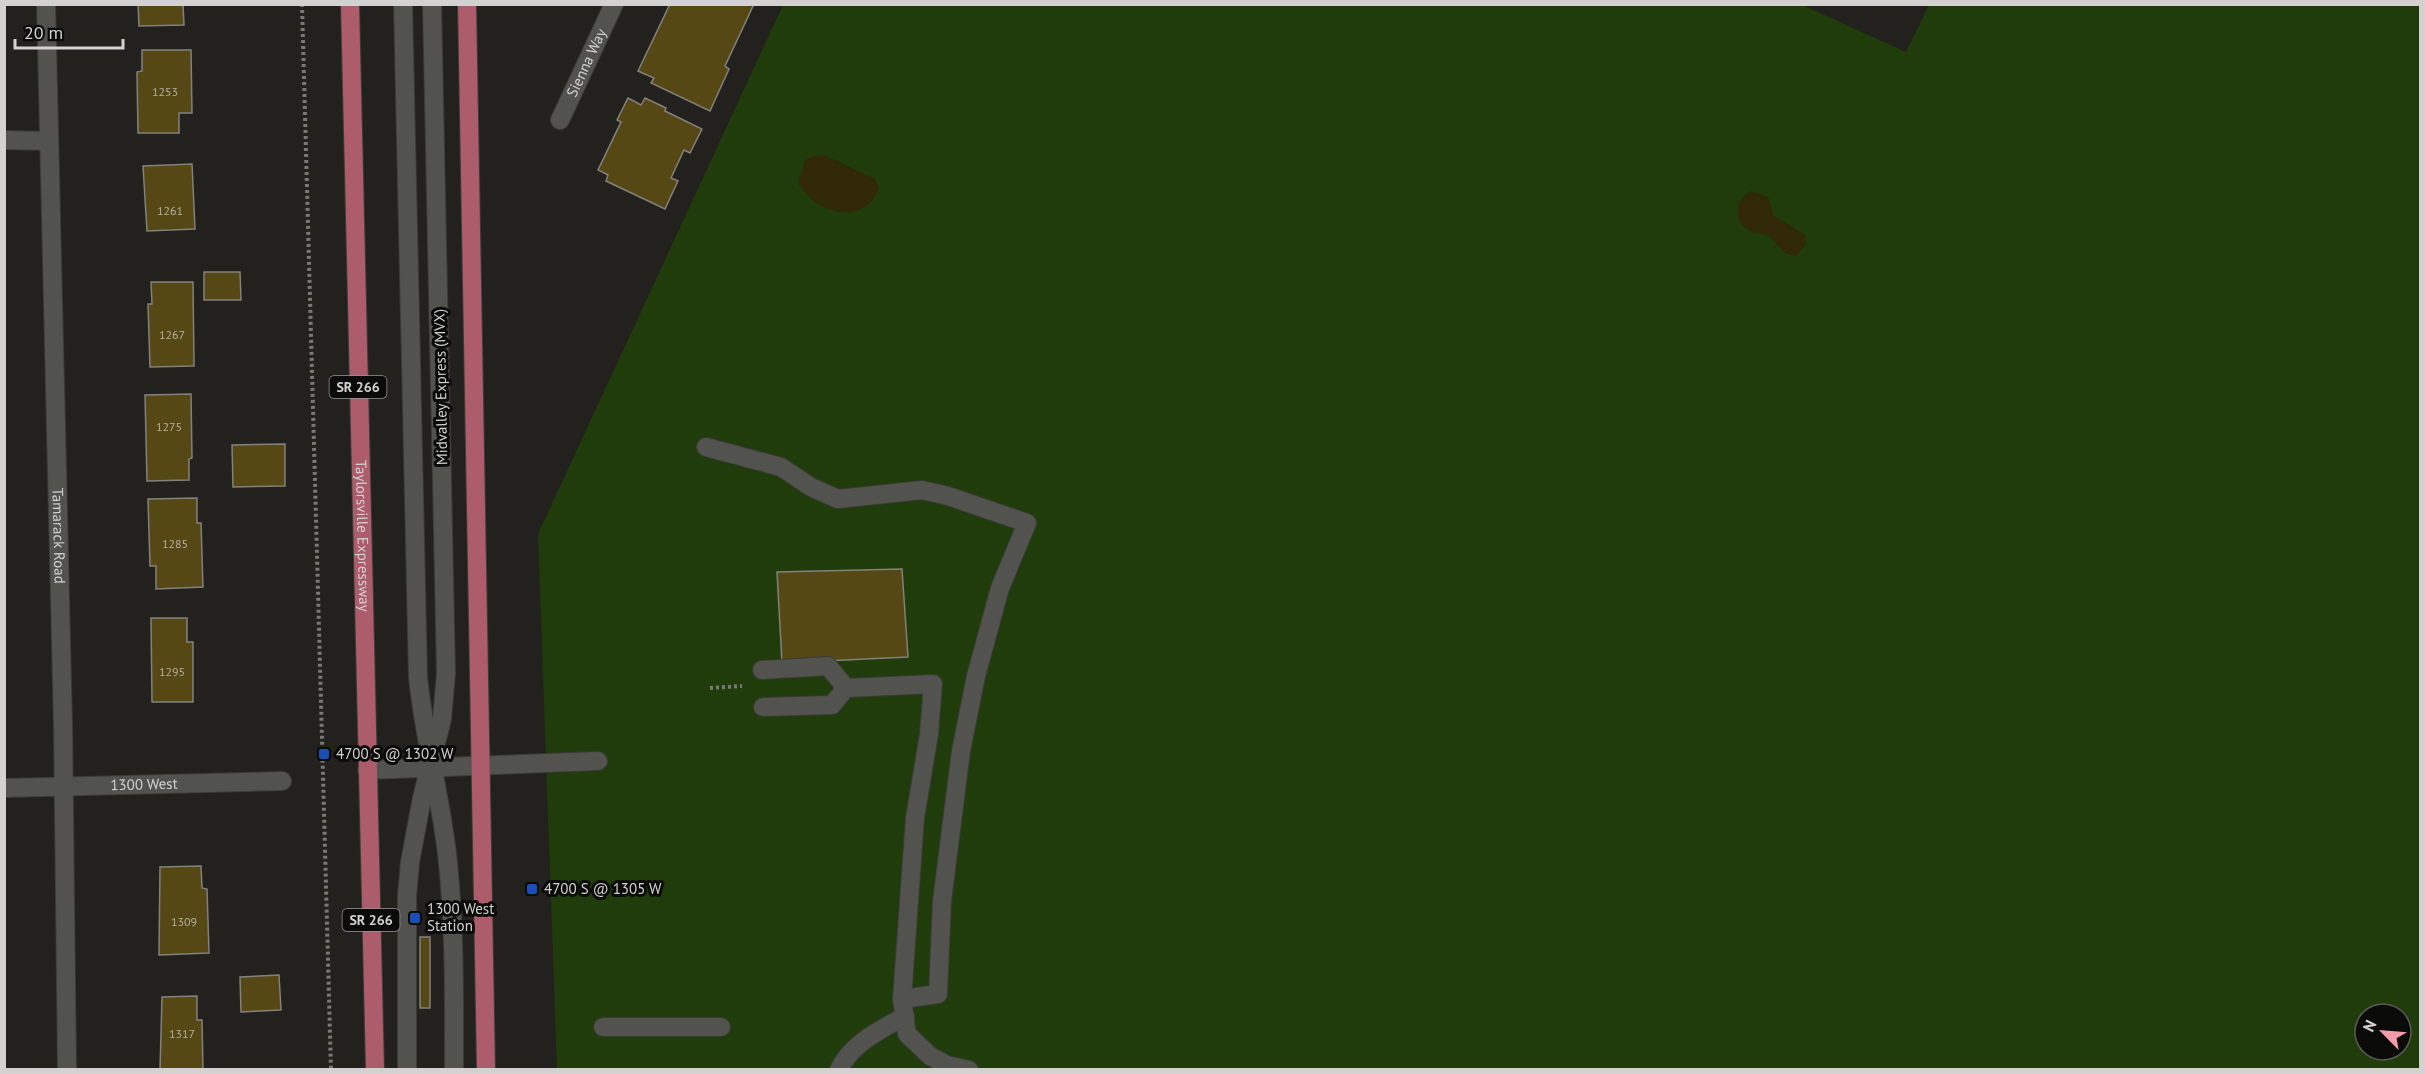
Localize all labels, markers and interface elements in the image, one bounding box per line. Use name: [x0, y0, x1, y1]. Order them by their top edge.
scale bar: [15, 12, 123, 50]
text: 20 m: [24, 21, 63, 44]
street label: Sienna Way: [562, 25, 610, 100]
house number: 1253: [152, 84, 178, 99]
house number: 1261: [157, 203, 183, 218]
street label: Midvalley Express (MVX): [430, 309, 451, 465]
house number: 1267: [159, 327, 185, 342]
road number: SR 266: [330, 376, 386, 398]
house number: 1275: [156, 419, 182, 434]
street label: Taylorsville Expressway: [352, 460, 374, 612]
street label: Tamarack Road: [48, 488, 70, 584]
house number: 1285: [162, 536, 188, 551]
house number: 1295: [159, 664, 185, 679]
place label: 4700 S @ 1302 W: [336, 744, 454, 763]
marker: 4700 S @ 1302 W: [317, 747, 331, 761]
street label: 1300 West: [110, 774, 178, 794]
place label: 4700 S @ 1305 W: [544, 879, 662, 898]
marker: 4700 S @ 1305 W: [525, 882, 539, 896]
place label: 1300 West Station: [427, 899, 494, 935]
road number: SR 266: [342, 909, 400, 931]
marker: 1300 West Station: [408, 911, 422, 925]
house number: 1309: [171, 914, 197, 929]
north arrow: [2353, 1002, 2413, 1062]
text: N: [2358, 1017, 2381, 1035]
house number: 1317: [169, 1026, 195, 1041]

